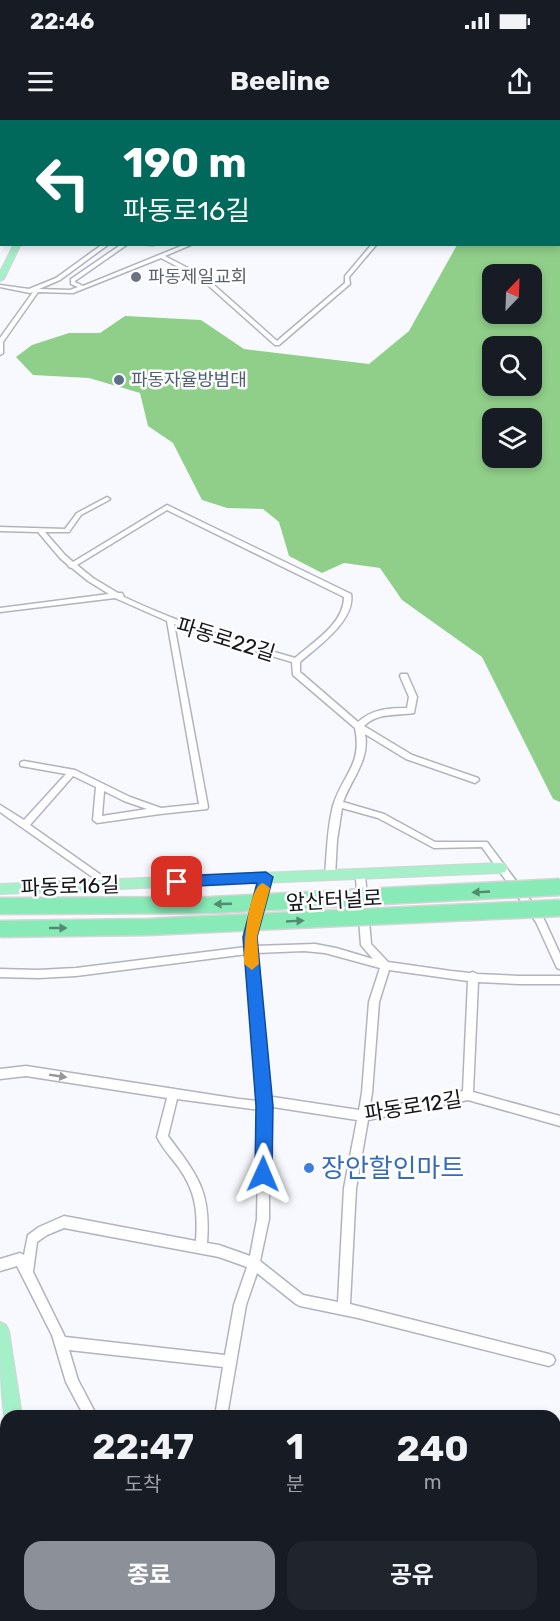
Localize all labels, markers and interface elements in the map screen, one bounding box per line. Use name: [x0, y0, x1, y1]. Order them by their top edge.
text: 22:46: [30, 8, 94, 35]
icon: menu: [24, 65, 57, 98]
text: Beeline: [230, 65, 330, 97]
icon: share: [503, 65, 536, 98]
text: 190 m: [123, 138, 247, 188]
icon: left: [24, 144, 102, 222]
text: 파동로16길: [123, 195, 250, 227]
north arrow: [482, 264, 542, 324]
map controls: [482, 264, 542, 468]
place label: 파동제일교회: [148, 266, 247, 288]
marker: 파동제일교회: [129, 270, 143, 284]
button: search: [482, 336, 542, 396]
place label: 파동자율방범대: [131, 369, 247, 391]
marker: 파동자율방범대: [112, 373, 126, 387]
button: layers: [482, 408, 542, 468]
street label: 파동로22길: [174, 612, 278, 666]
pin: [151, 856, 202, 907]
icon: arrive: [160, 865, 193, 898]
street label: 파동로16길: [20, 872, 120, 900]
street label: 앞산터널로: [285, 885, 383, 915]
one-way arrow: [471, 888, 490, 897]
one-way arrow: [213, 900, 232, 909]
one-way arrow: [286, 916, 305, 925]
one-way arrow: [49, 923, 68, 933]
one-way arrow: [49, 1072, 68, 1081]
street label: 파동로12길: [362, 1086, 464, 1126]
position arrow: [231, 1142, 295, 1206]
place label: 장안할인마트: [321, 1153, 465, 1184]
marker: 장안할인마트: [302, 1161, 316, 1175]
text: 22:47: [92, 1425, 194, 1468]
text: 1: [286, 1425, 304, 1468]
text: 240: [397, 1427, 469, 1470]
text: m: [424, 1470, 442, 1494]
text: 도착: [125, 1472, 161, 1496]
text: 분: [286, 1472, 304, 1496]
button: 종료: [24, 1541, 275, 1610]
button: 공유: [287, 1541, 537, 1610]

